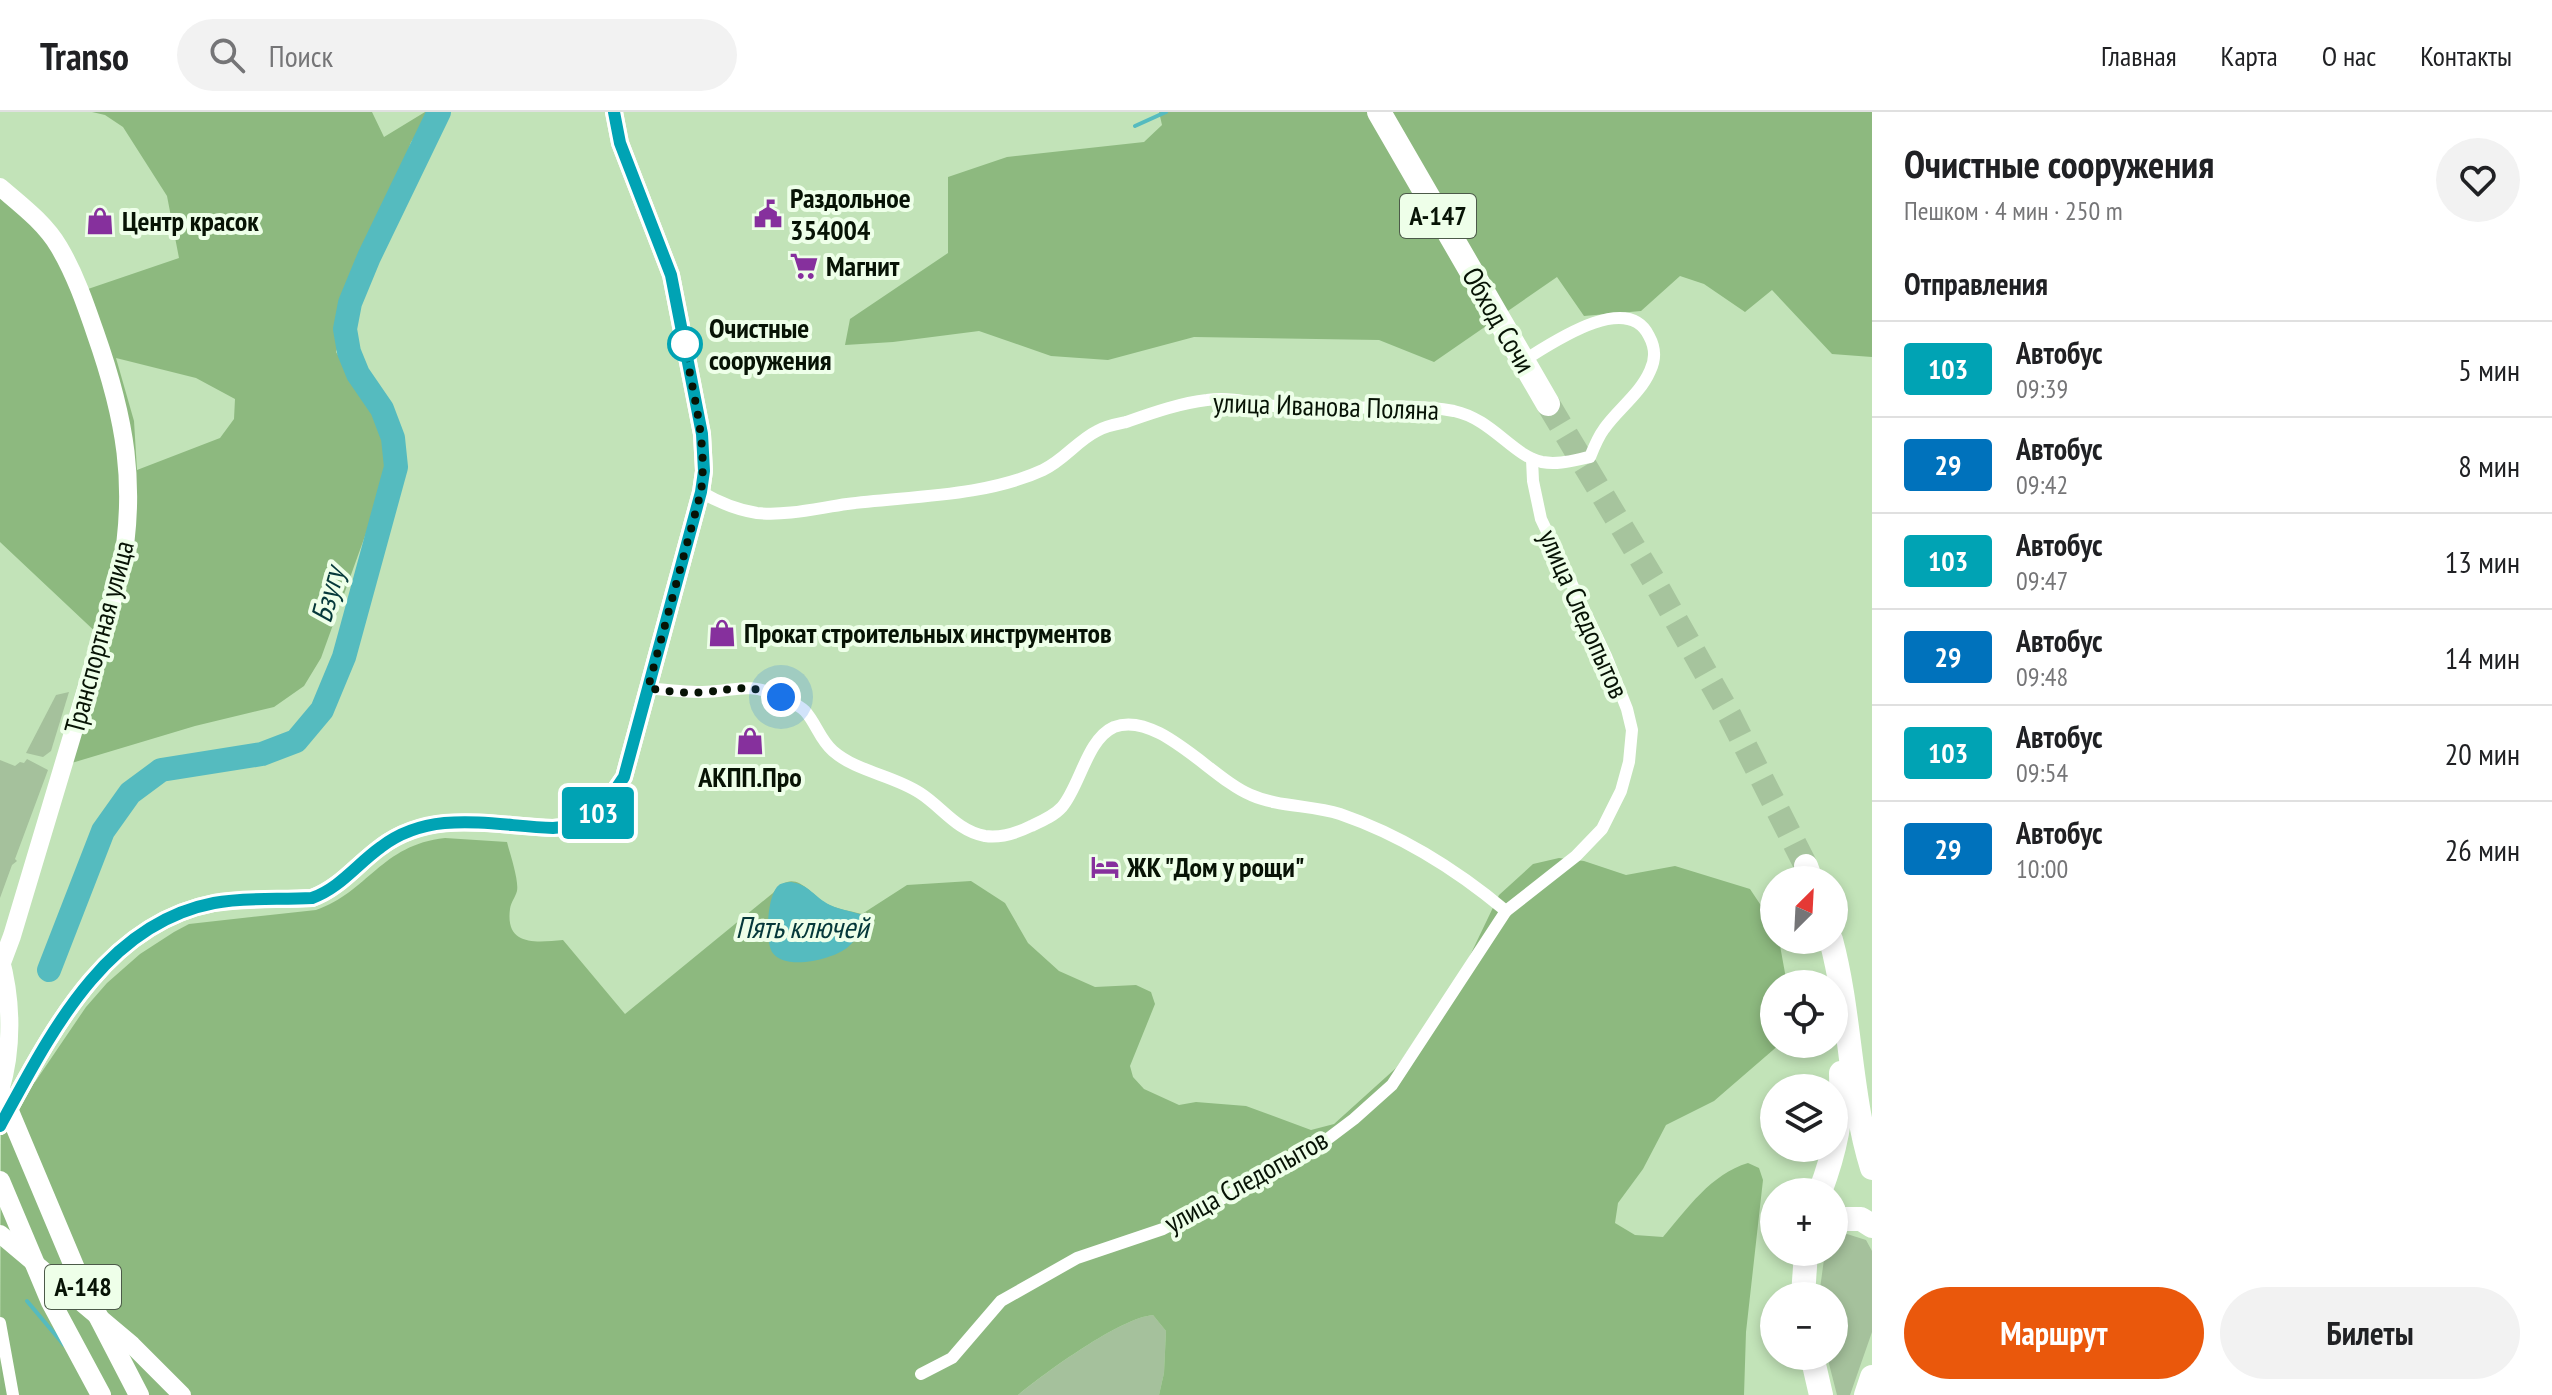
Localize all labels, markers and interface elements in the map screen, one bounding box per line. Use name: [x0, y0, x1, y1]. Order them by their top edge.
search box: [177, 19, 737, 91]
text: Transo: [40, 31, 129, 80]
icon: search: [205, 33, 249, 77]
text: Поиск: [269, 36, 333, 75]
text: Главная: [2101, 37, 2177, 74]
text: Карта: [2221, 37, 2278, 74]
text: О нас: [2322, 37, 2376, 74]
text: Контакты: [2420, 37, 2512, 74]
button: heart: [2436, 138, 2520, 222]
text: Очистные сооружения: [1904, 139, 2214, 188]
place label: Раздольное 354004: [790, 179, 911, 248]
road number: А-147: [1400, 194, 1476, 238]
text: Пешком · 4 мин · 250 m: [1904, 194, 2123, 227]
public building icon: Раздольное 354004: [753, 199, 783, 229]
place label: Центр красок: [122, 202, 259, 239]
shop icon: Центр красок: [85, 206, 115, 236]
place label: Магнит: [826, 247, 900, 284]
supermarket icon: Магнит: [789, 251, 819, 281]
street label: Обход Сочи: [1454, 260, 1544, 379]
text: Отправления: [1904, 264, 2048, 303]
place label: Очистные сооружения: [709, 309, 832, 378]
marker: Очистные сооружения: [668, 327, 702, 361]
text: Автобус: [2016, 333, 2103, 372]
text: 103: [1928, 350, 1968, 387]
text: 5 мин: [2458, 350, 2520, 389]
text: 09:39: [2016, 372, 2068, 405]
street label: улица Иванова Поляна: [1212, 383, 1440, 428]
text: Автобус: [2016, 429, 2103, 468]
text: 29: [1935, 446, 1961, 483]
text: 8 мин: [2458, 446, 2520, 485]
text: 09:42: [2016, 468, 2068, 501]
street label: улица Следопытов: [1531, 524, 1638, 704]
text: Автобус: [2016, 525, 2103, 564]
street label: Транспортная улица: [55, 537, 142, 737]
text: 103: [1928, 542, 1968, 579]
text: 13 мин: [2445, 542, 2520, 581]
water label: Бзугу: [301, 559, 354, 626]
text: 09:47: [2016, 564, 2068, 597]
place label: Прокат строительных инструментов: [744, 614, 1112, 651]
shop icon: Прокат строительных инструментов: [707, 618, 737, 648]
text: Автобус: [2016, 621, 2103, 660]
text: 29: [1935, 638, 1961, 675]
text: 14 мин: [2445, 638, 2520, 677]
text: 09:48: [2016, 660, 2068, 693]
your location: [761, 677, 801, 717]
text: Автобус: [2016, 717, 2103, 756]
shop icon: АКПП.Про: [735, 726, 765, 756]
text: 103: [1928, 734, 1968, 771]
text: 20 мин: [2445, 734, 2520, 773]
text: 09:54: [2016, 756, 2068, 789]
place label: АКПП.Про: [697, 758, 802, 795]
line badge: 103: [552, 787, 644, 839]
text: 103: [578, 794, 618, 831]
text: Автобус: [2016, 813, 2103, 852]
text: 29: [1935, 830, 1961, 867]
text: 26 мин: [2445, 830, 2520, 869]
place label: ЖК "Дом у рощи": [1126, 848, 1305, 885]
hotel icon: ЖК "Дом у рощи": [1090, 852, 1120, 882]
text: 10:00: [2016, 852, 2068, 885]
north arrow: [1760, 866, 1848, 954]
map controls: [1760, 866, 1848, 1370]
water label: Пять ключей: [735, 907, 871, 946]
button: locate: [1760, 970, 1848, 1058]
button: layers: [1760, 1074, 1848, 1162]
street label: улица Следопытов: [1158, 1120, 1334, 1241]
button: +: [1760, 1178, 1848, 1266]
road number: А-148: [45, 1265, 121, 1309]
button: −: [1760, 1282, 1848, 1370]
button: Маршрут: [1904, 1287, 2204, 1379]
button: Билеты: [2220, 1287, 2520, 1379]

